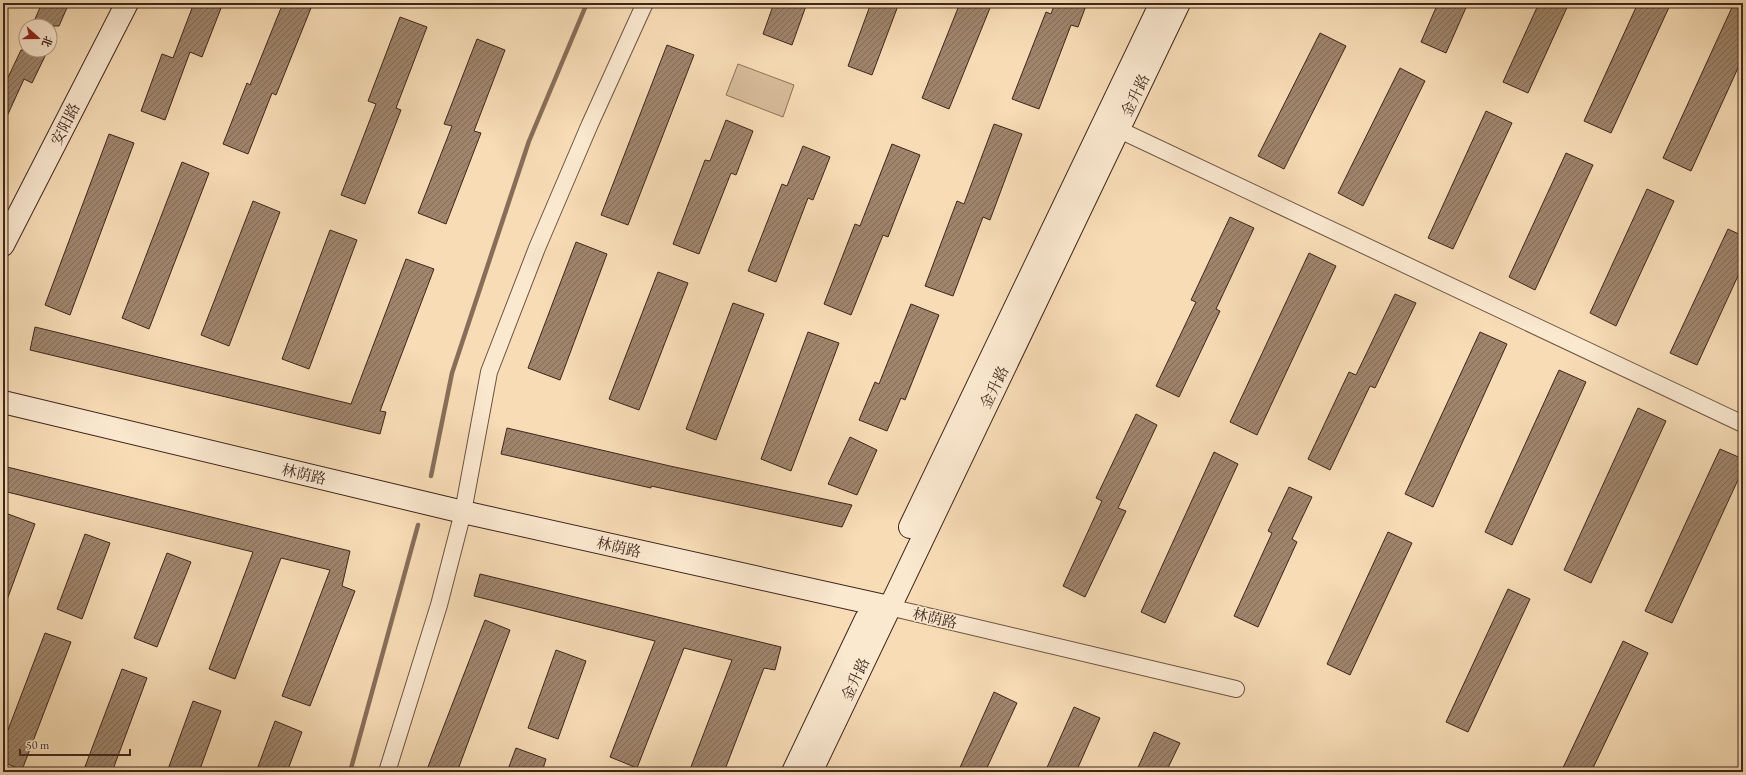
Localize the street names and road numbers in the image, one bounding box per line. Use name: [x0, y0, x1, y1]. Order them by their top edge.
street label: 金升路: [1117, 71, 1153, 119]
street label: 安阳路: [46, 100, 84, 148]
street label: 金升路: [976, 363, 1012, 411]
street label: 林荫路: [280, 460, 328, 488]
street label: 林荫路: [595, 533, 643, 561]
street label: 林荫路: [911, 604, 959, 632]
street label: 金升路: [837, 655, 873, 703]

